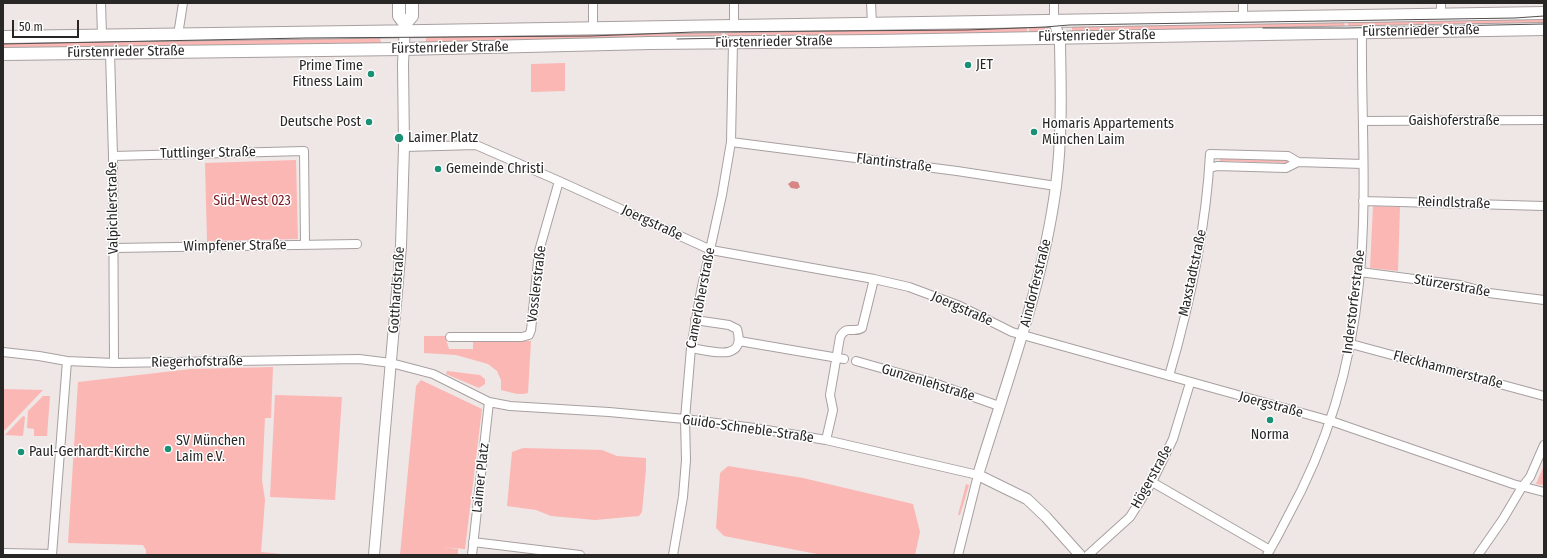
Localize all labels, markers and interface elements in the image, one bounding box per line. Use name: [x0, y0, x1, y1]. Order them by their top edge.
scale bar: [14, 12, 81, 38]
text: 50 m: [19, 20, 43, 34]
street label: Fürstenrieder Straße: [1362, 22, 1480, 40]
street label: Fürstenrieder Straße: [1038, 27, 1156, 45]
street label: Fürstenrieder Straße: [715, 33, 833, 51]
street label: Fürstenrieder Straße: [391, 39, 509, 57]
street label: Fürstenrieder Straße: [67, 43, 185, 61]
place label: JET: [976, 57, 993, 73]
place label: Prime Time Fitness Laim: [293, 58, 363, 90]
marker: JET: [963, 60, 973, 70]
marker: Prime Time Fitness Laim: [366, 69, 376, 79]
street label: Gaishoferstraße: [1408, 113, 1500, 129]
place label: Deutsche Post: [280, 114, 361, 130]
place label: Homaris Appartements München Laim: [1042, 116, 1174, 148]
marker: Deutsche Post: [364, 117, 374, 127]
marker: Homaris Appartements München Laim: [1029, 127, 1039, 137]
place label: Laimer Platz: [408, 130, 478, 146]
marker: Laimer Platz: [393, 132, 405, 144]
street label: Tuttlinger Straße: [160, 144, 256, 162]
street label: Flantinstraße: [855, 150, 933, 176]
street label: Valpichlerstraße: [104, 161, 122, 255]
place label: Gemeinde Christi: [446, 161, 544, 177]
marker: Gemeinde Christi: [433, 164, 443, 174]
park label: Süd-West 023: [213, 193, 291, 209]
street label: Reindlstraße: [1417, 193, 1491, 213]
street label: Joergstraße: [619, 202, 685, 244]
street label: Maxstadtstraße: [1176, 228, 1210, 318]
street label: Wimpfener Straße: [183, 237, 287, 255]
street label: Aindorferstraße: [1017, 237, 1055, 329]
street label: Vosslerstraße: [524, 245, 550, 323]
street label: Gotthardstraße: [386, 246, 408, 334]
street label: Camerloherstraße: [683, 246, 719, 350]
street label: Inderstorferstraße: [1339, 249, 1369, 355]
street label: Stürzerstraße: [1413, 271, 1491, 301]
street label: Joergstraße: [929, 288, 995, 330]
street label: Fleckhammerstraße: [1391, 347, 1505, 393]
street label: Riegerhofstraße: [151, 353, 243, 371]
street label: Gunzenlehstraße: [879, 361, 977, 405]
street label: Joergstraße: [1237, 388, 1305, 422]
street label: Guido-Schneble-Straße: [681, 411, 815, 447]
marker: Norma: [1265, 415, 1275, 425]
place label: Norma: [1251, 427, 1289, 443]
place label: SV München Laim e.V.: [176, 433, 245, 466]
street label: Laimer Platz: [469, 442, 493, 514]
street label: Högerstraße: [1128, 442, 1176, 512]
place label: Paul-Gerhardt-Kirche: [29, 444, 149, 460]
marker: SV München Laim e.V.: [163, 444, 173, 454]
marker: Paul-Gerhardt-Kirche: [16, 447, 26, 457]

